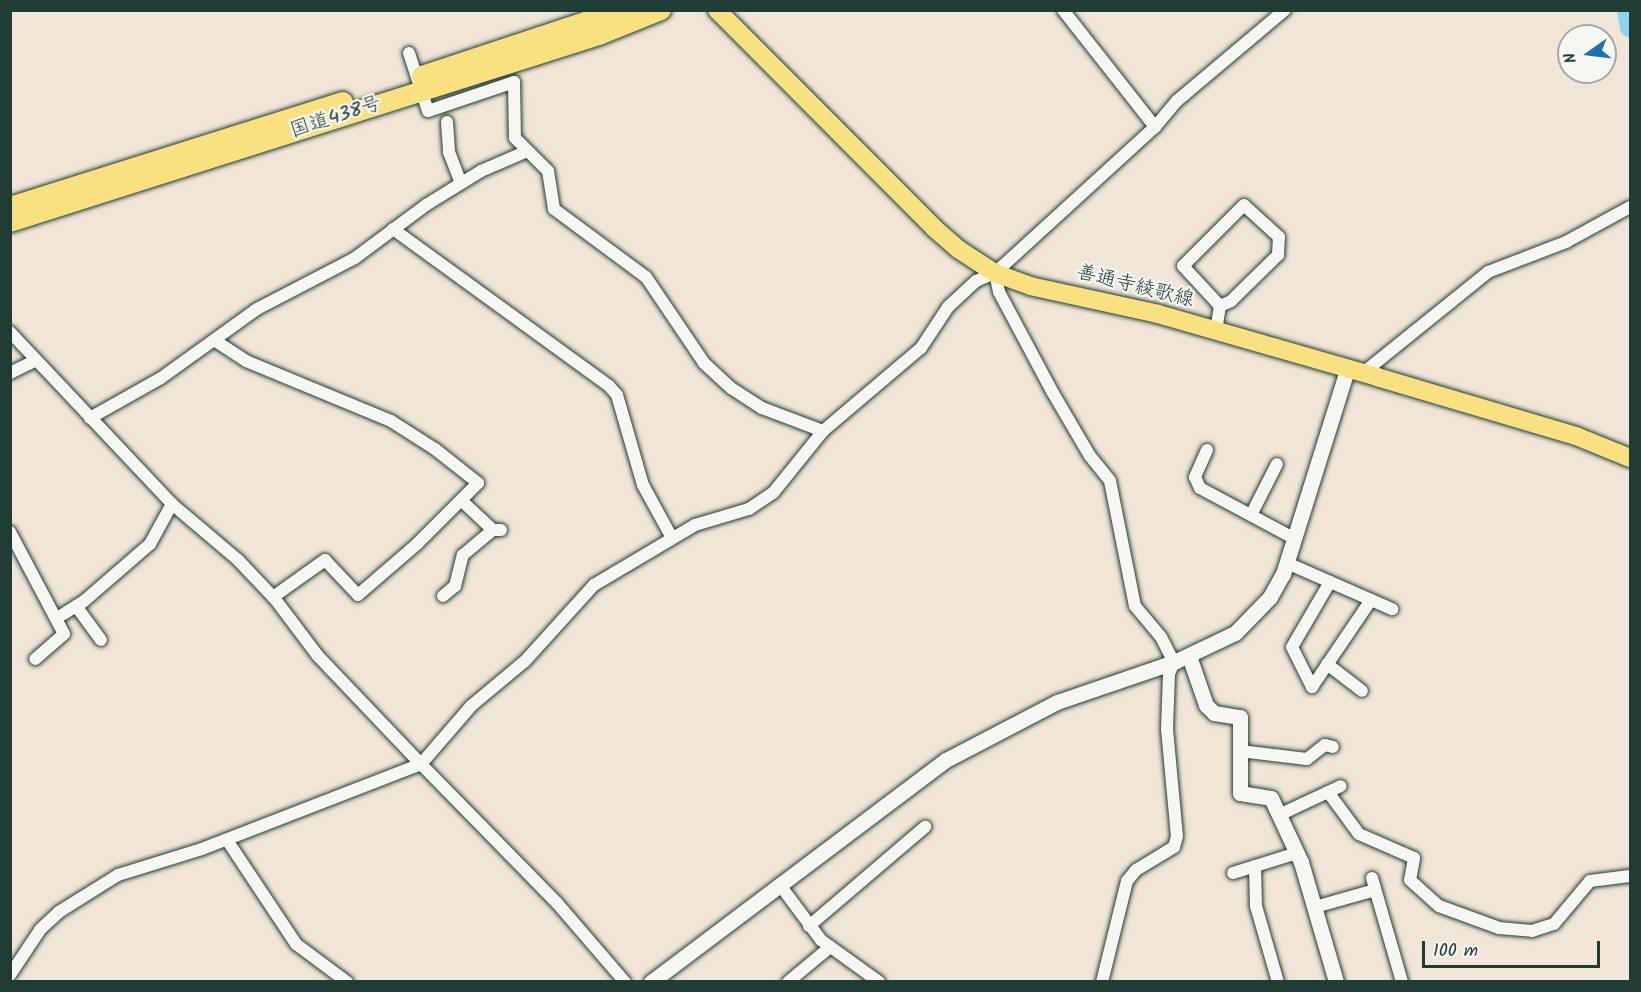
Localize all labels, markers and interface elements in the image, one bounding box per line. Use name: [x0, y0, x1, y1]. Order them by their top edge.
north arrow: [1557, 24, 1617, 84]
text: N: [1558, 50, 1584, 66]
street label: 国道438号: [287, 92, 385, 144]
street label: 善通寺綾歌線: [1074, 261, 1196, 313]
scale bar: [1425, 929, 1604, 967]
text: 100 m: [1433, 937, 1478, 966]

